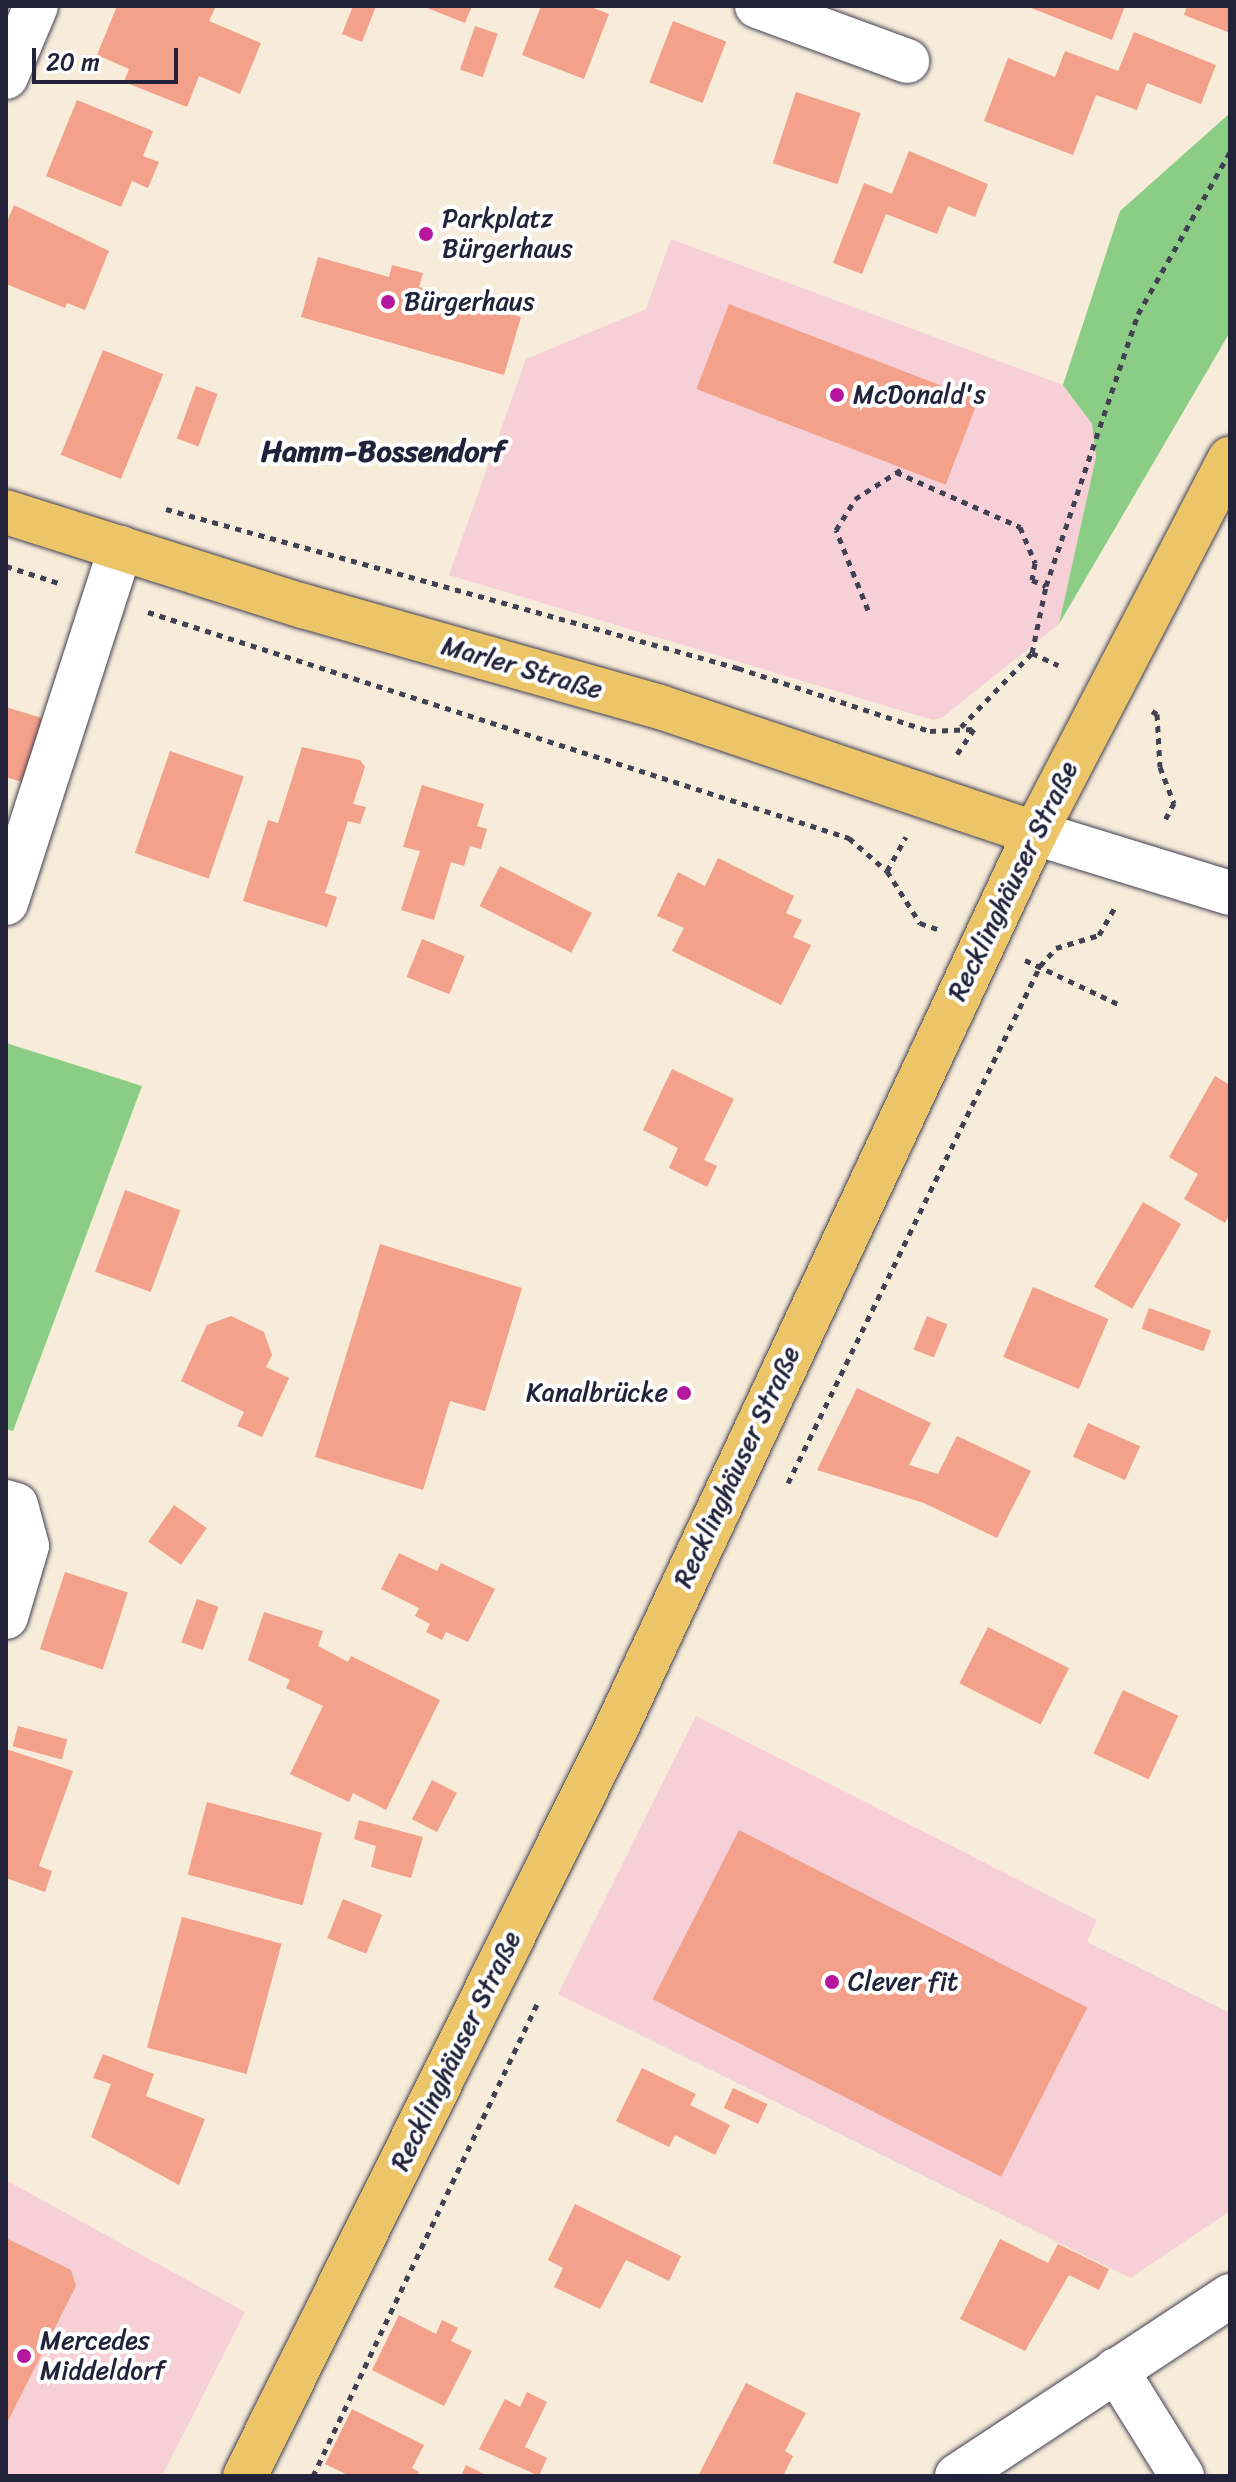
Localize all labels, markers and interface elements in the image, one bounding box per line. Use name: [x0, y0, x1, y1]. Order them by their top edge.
scale bar: [36, 32, 182, 82]
text: 20 m: [46, 41, 100, 83]
place label: Parkplatz Bürgerhaus: [442, 203, 573, 264]
marker: Parkplatz Bürgerhaus: [417, 225, 435, 243]
place label: Bürgerhaus: [404, 286, 535, 318]
marker: Bürgerhaus: [379, 293, 397, 311]
place label: McDonald's: [853, 379, 986, 411]
marker: McDonald's: [828, 386, 846, 404]
district label: Hamm-Bossendorf: [261, 433, 505, 469]
street label: Marler Straße: [438, 630, 606, 706]
street label: Recklinghäuser Straße: [941, 756, 1085, 1006]
street label: Recklinghäuser Straße: [667, 1341, 807, 1593]
place label: Kanalbrücke: [526, 1377, 668, 1409]
marker: Kanalbrücke: [675, 1384, 693, 1402]
street label: Recklinghäuser Straße: [384, 1926, 528, 2176]
place label: Clever fit: [848, 1966, 958, 1998]
marker: Clever fit: [823, 1973, 841, 1991]
place label: Mercedes Middeldorf: [40, 2325, 165, 2386]
marker: Mercedes Middeldorf: [15, 2347, 33, 2365]

